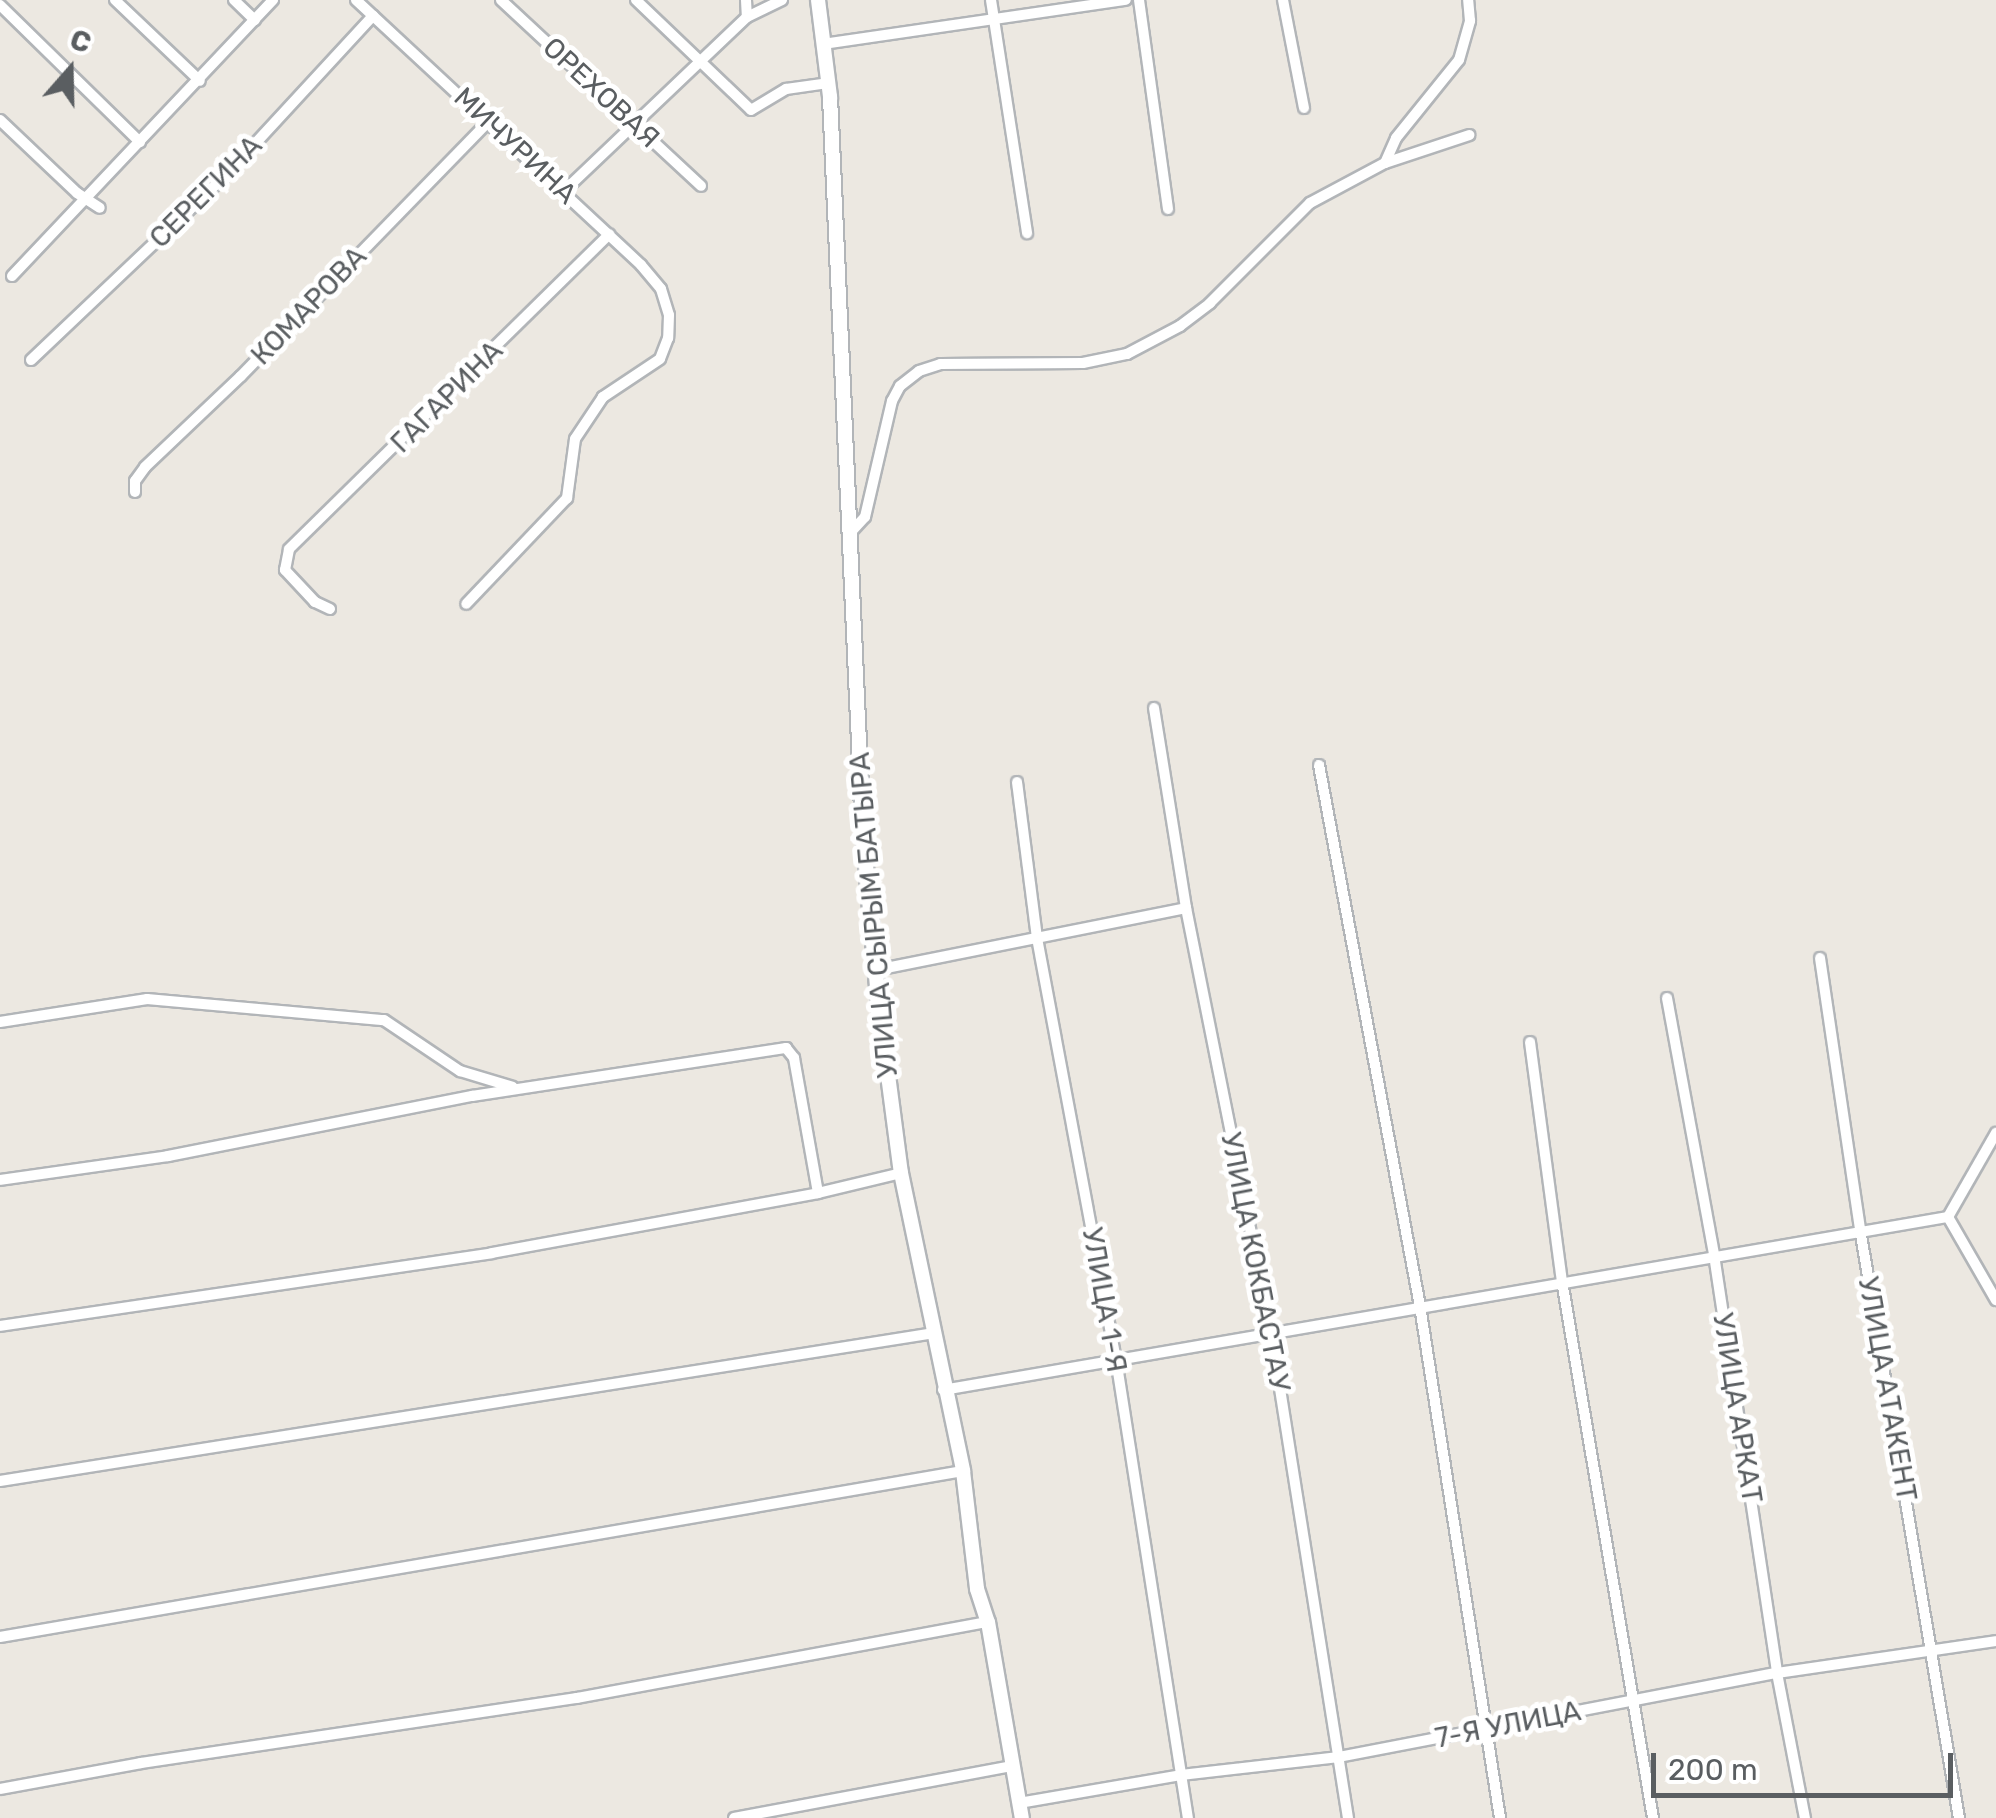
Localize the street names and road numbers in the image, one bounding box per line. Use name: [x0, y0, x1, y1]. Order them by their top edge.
street label: ОРЕХОВАЯ: [536, 31, 666, 155]
street label: МИЧУРИНА: [447, 81, 583, 211]
street label: СЕРЕГИНА: [143, 129, 269, 255]
street label: КОМАРОВА: [244, 240, 374, 372]
street label: ГАГАРИНА: [384, 334, 510, 460]
street label: УЛИЦА СЫРЫМ БАТЫРА: [843, 751, 905, 1079]
street label: УЛИЦА КОКБАСТАУ: [1213, 1130, 1297, 1394]
street label: УЛИЦА 1-Я: [1075, 1225, 1133, 1375]
street label: УЛИЦА АТАКЕНТ: [1851, 1274, 1923, 1504]
street label: УЛИЦА АРКАТ: [1705, 1311, 1769, 1505]
street label: 7-Я УЛИЦА: [1432, 1694, 1584, 1756]

